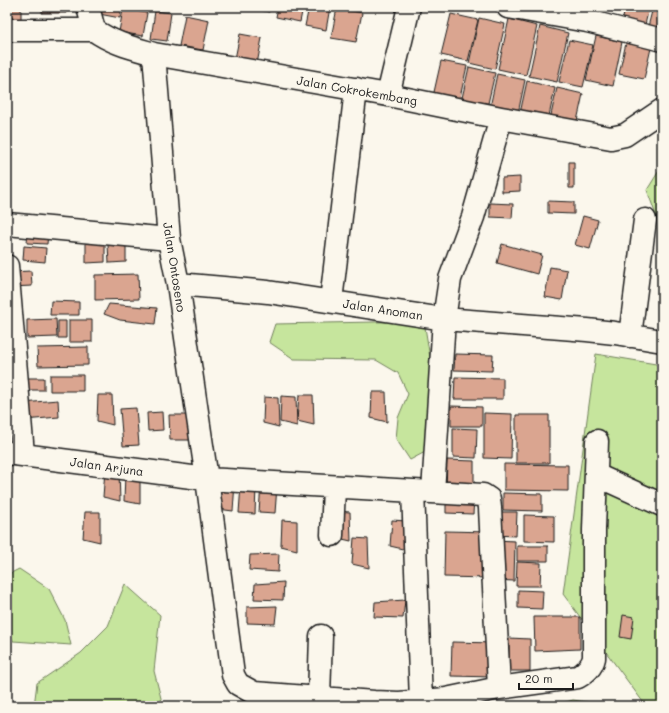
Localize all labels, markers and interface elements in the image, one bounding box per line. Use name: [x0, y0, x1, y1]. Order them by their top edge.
street label: Jalan Cokrokembang: [295, 71, 419, 109]
street label: Jalan Ontoseno: [160, 221, 190, 313]
street label: Jalan Anoman: [342, 295, 424, 323]
street label: Jalan Arjuna: [69, 453, 145, 479]
scale bar: [519, 665, 573, 691]
text: 20 m: [525, 670, 553, 686]

